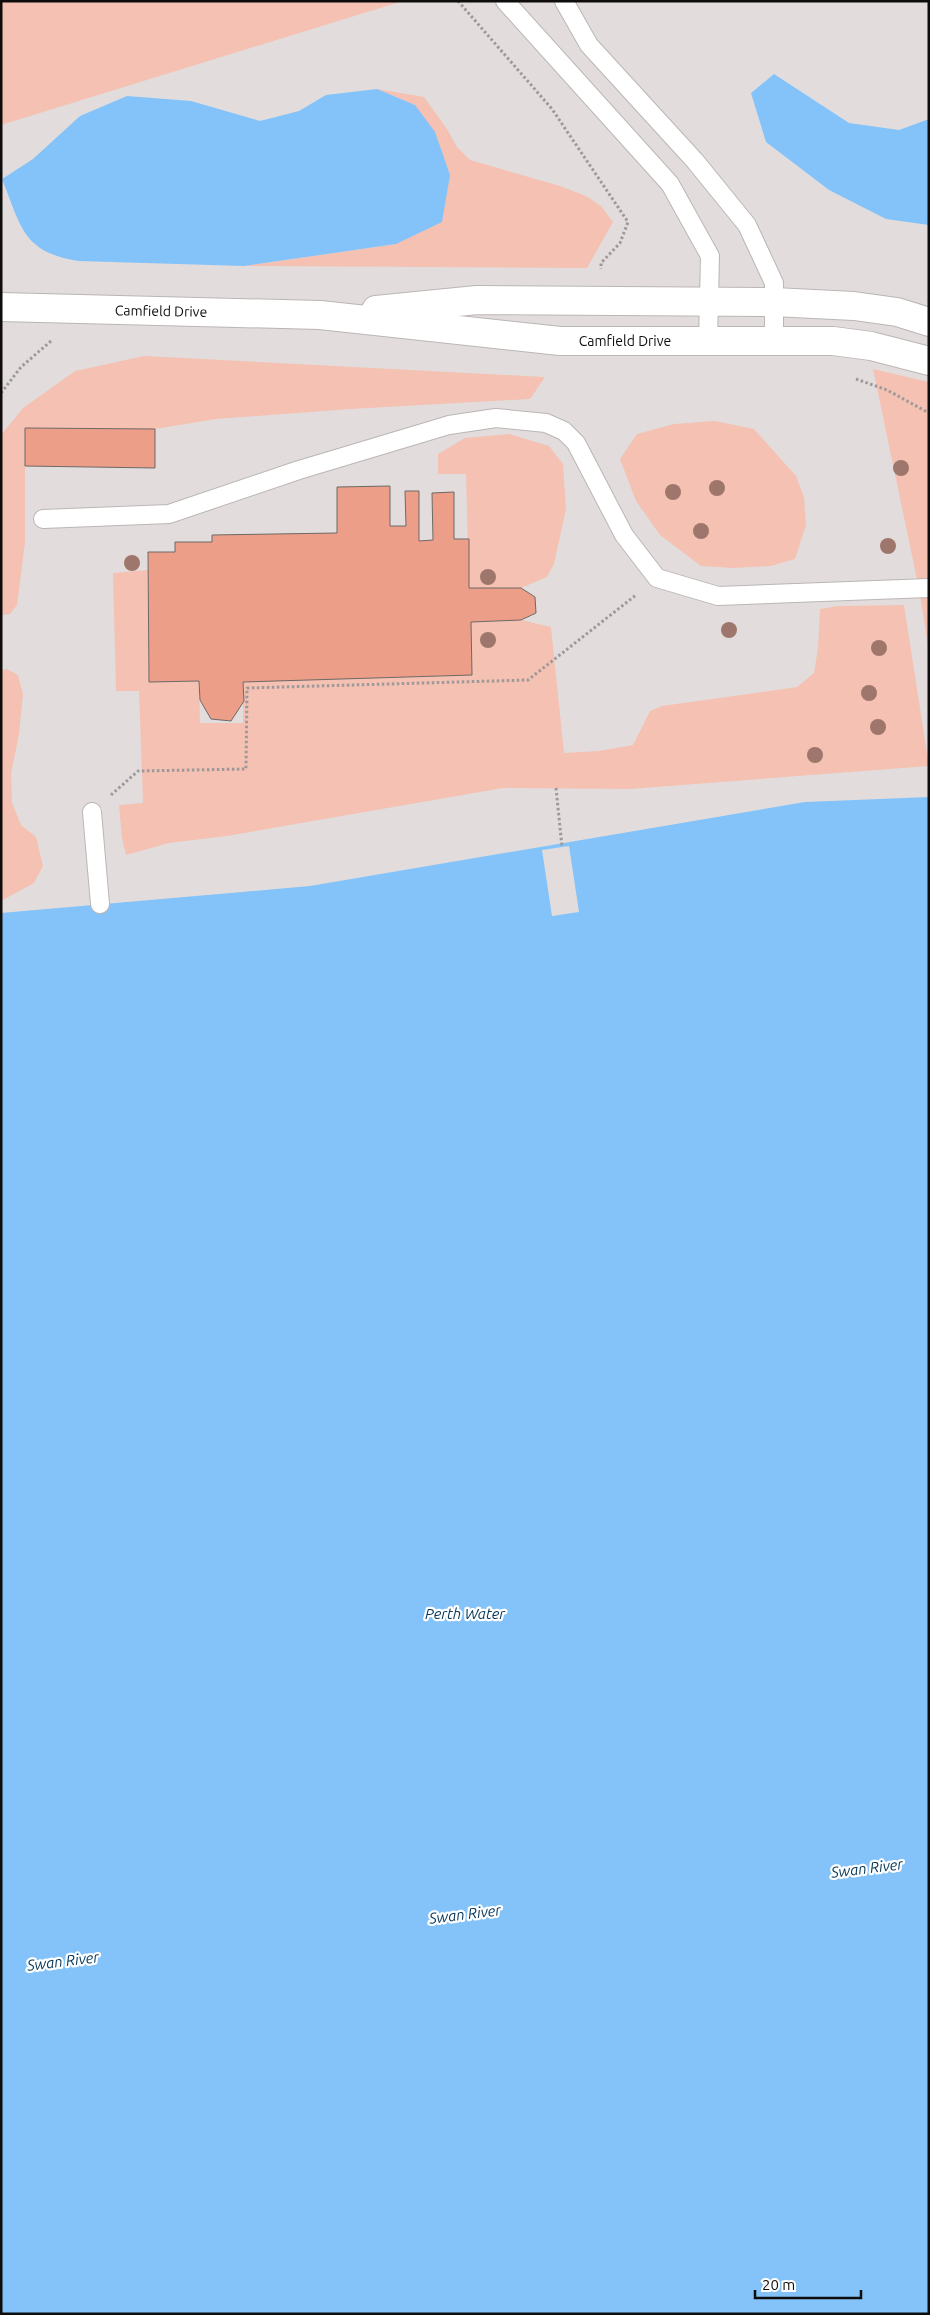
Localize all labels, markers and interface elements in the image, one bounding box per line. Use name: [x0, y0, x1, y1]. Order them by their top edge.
street label: Camfield Drive: [115, 302, 207, 320]
street label: Camfield Drive: [579, 333, 671, 349]
water label: Perth Water: [425, 1605, 506, 1622]
water label: Swan River: [829, 1855, 905, 1881]
water label: Swan River: [427, 1901, 503, 1927]
water label: Swan River: [25, 1948, 101, 1974]
scale bar: [755, 2268, 861, 2300]
text: 20 m: [762, 2276, 795, 2293]

